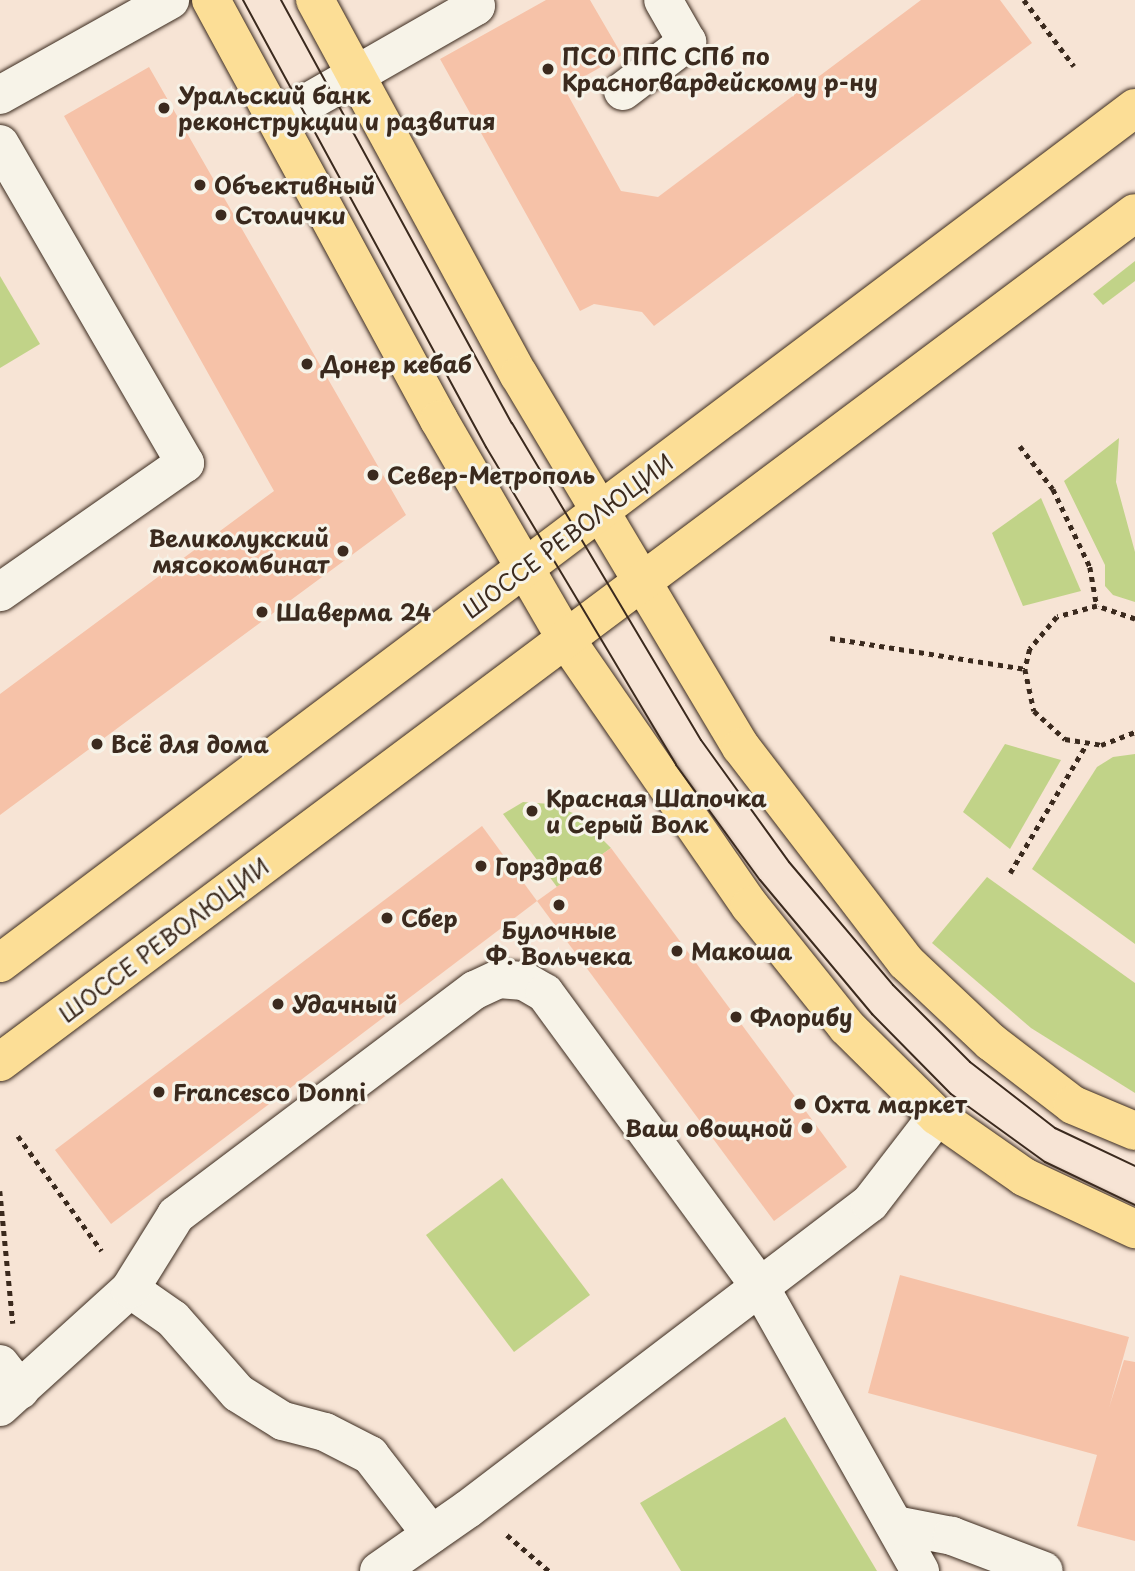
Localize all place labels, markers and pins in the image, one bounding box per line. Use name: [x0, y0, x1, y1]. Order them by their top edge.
place label: ПСО ППС СПб по Красногвардейскому р-ну: [562, 42, 878, 96]
marker: ПСО ППС СПб по Красногвардейскому р-ну: [540, 61, 556, 77]
place label: Уральский банк реконструкции и развития: [178, 81, 498, 135]
marker: Уральский банк реконструкции и развития: [156, 100, 172, 116]
place label: Объективный: [214, 171, 375, 199]
marker: Объективный: [192, 177, 208, 193]
place label: Столички: [235, 201, 346, 229]
marker: Столички: [213, 207, 229, 223]
place label: Донер кебаб: [321, 350, 472, 378]
marker: Донер кебаб: [299, 356, 315, 372]
place label: Север-Метрополь: [387, 461, 595, 489]
marker: Север-Метрополь: [365, 467, 381, 483]
place label: Великолукский мясокомбинат: [148, 524, 329, 578]
marker: Великолукский мясокомбинат: [335, 543, 351, 559]
place label: Шаверма 24: [276, 598, 431, 626]
marker: Шаверма 24: [254, 604, 270, 620]
place label: Всё для дома: [111, 730, 269, 758]
marker: Всё для дома: [89, 736, 105, 752]
place label: Красная Шапочка и Серый Волк: [546, 784, 768, 838]
marker: Красная Шапочка и Серый Волк: [524, 803, 540, 819]
place label: Горздрав: [495, 852, 602, 880]
marker: Горздрав: [473, 858, 489, 874]
marker: Булочные Ф. Вольчека: [551, 897, 567, 913]
place label: Сбер: [401, 904, 458, 932]
marker: Сбер: [379, 910, 395, 926]
place label: Булочные Ф. Вольчека: [485, 916, 633, 970]
place label: Макоша: [691, 937, 793, 965]
marker: Макоша: [669, 943, 685, 959]
place label: Удачный: [292, 990, 398, 1018]
marker: Удачный: [270, 996, 286, 1012]
place label: Флорибу: [750, 1003, 852, 1031]
marker: Флорибу: [728, 1009, 744, 1025]
place label: Francesco Donni: [173, 1078, 365, 1106]
marker: Francesco Donni: [151, 1084, 167, 1100]
place label: Охта маркет: [814, 1090, 968, 1118]
marker: Охта маркет: [792, 1096, 808, 1112]
place label: Ваш овощной: [626, 1114, 793, 1142]
marker: Ваш овощной: [799, 1120, 815, 1136]

